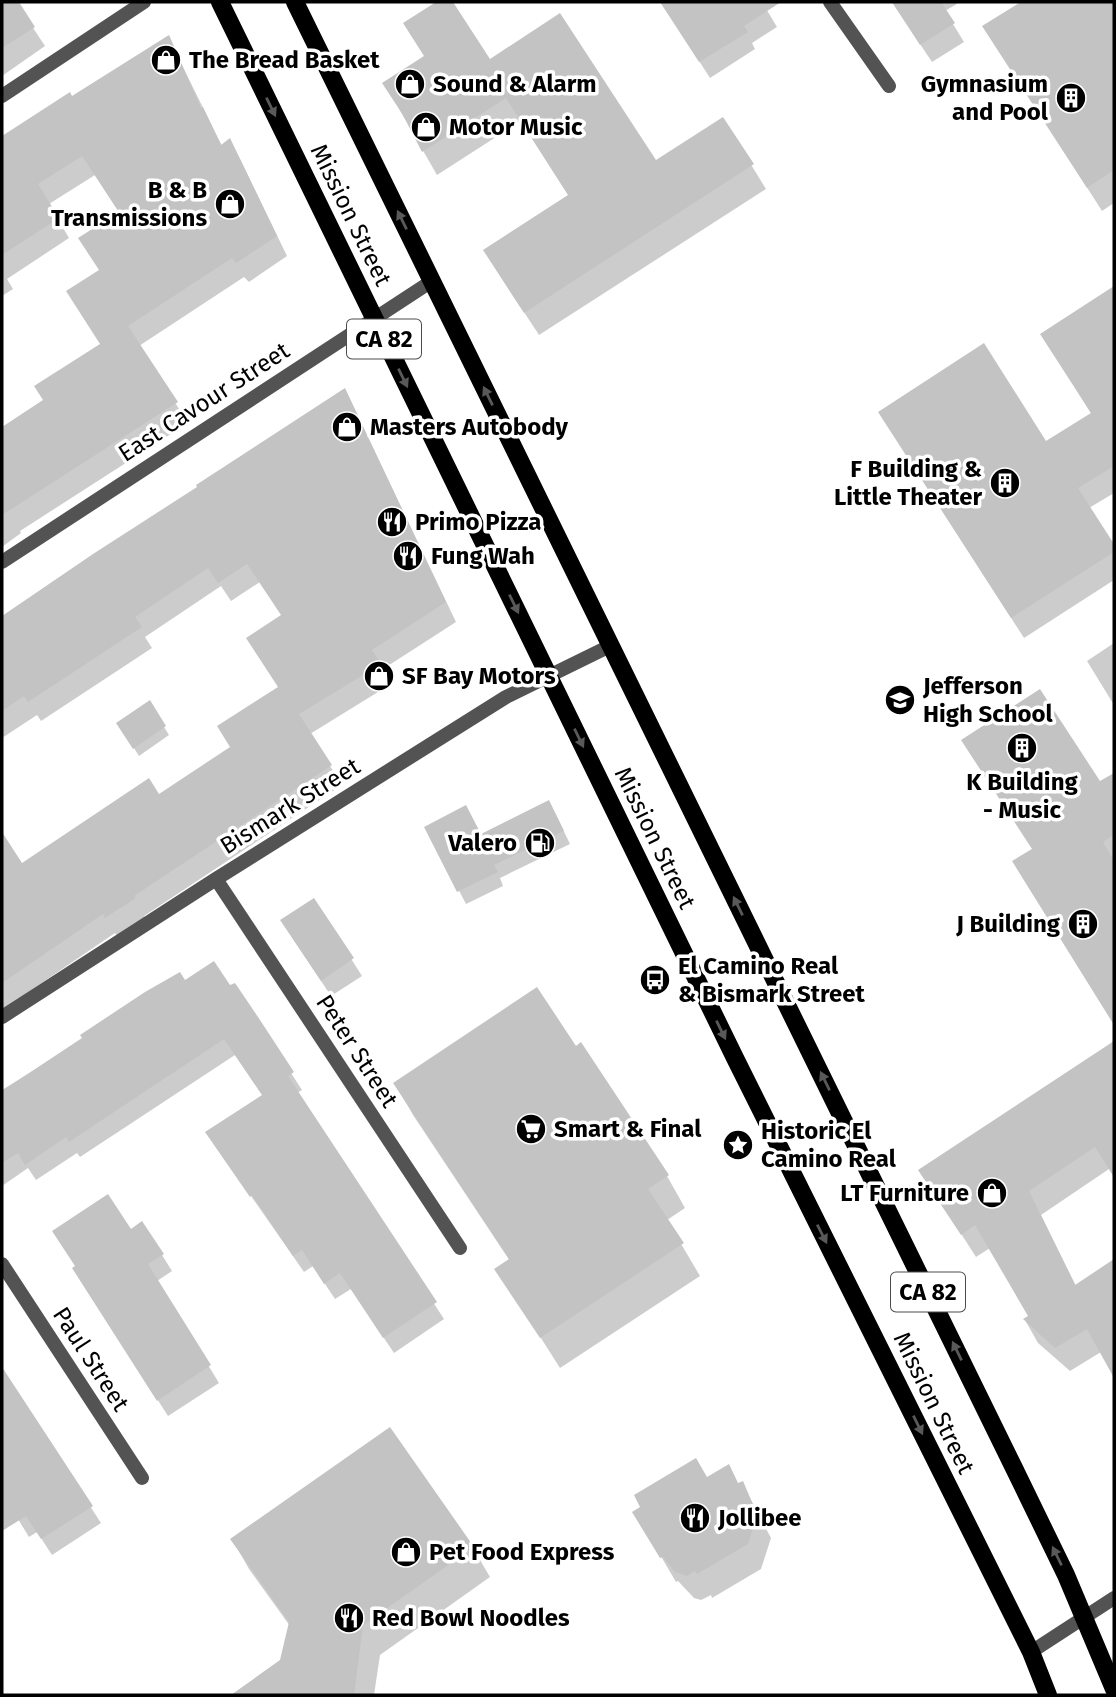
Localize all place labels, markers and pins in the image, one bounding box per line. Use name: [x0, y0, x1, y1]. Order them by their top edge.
shop icon: The Bread Basket: [149, 43, 183, 77]
place label: The Bread Basket: [189, 46, 380, 74]
shop icon: Sound & Alarm: [393, 67, 427, 101]
place label: Sound & Alarm: [433, 70, 597, 98]
place label: Gymnasium and Pool: [921, 70, 1049, 126]
building icon: Gymnasium and Pool: [1054, 81, 1088, 115]
shop icon: Motor Music: [409, 110, 443, 144]
place label: Motor Music: [449, 113, 583, 141]
place label: B & B Transmissions: [51, 176, 207, 232]
shop icon: B & B Transmissions: [213, 187, 247, 221]
shop icon: Masters Autobody: [330, 410, 364, 444]
place label: Masters Autobody: [370, 413, 569, 441]
place label: F Building & Little Theater: [834, 455, 982, 511]
building icon: F Building & Little Theater: [988, 466, 1022, 500]
restaurant icon: Primo Pizza: [375, 505, 409, 539]
place label: Primo Pizza: [415, 508, 541, 536]
restaurant icon: Fung Wah: [391, 539, 425, 573]
place label: Fung Wah: [431, 542, 535, 570]
shop icon: SF Bay Motors: [362, 659, 396, 693]
place label: SF Bay Motors: [402, 662, 556, 690]
place label: Jefferson High School: [922, 672, 1054, 728]
school or university icon: Jefferson High School: [883, 683, 917, 717]
building icon: K Building - Music: [1005, 731, 1039, 765]
place label: K Building - Music: [966, 768, 1078, 824]
fuel station icon: Valero: [523, 826, 557, 860]
place label: Valero: [447, 829, 517, 857]
building icon: J Building: [1066, 907, 1100, 941]
place label: J Building: [955, 910, 1061, 938]
place label: El Camino Real & Bismark Street: [678, 952, 865, 1008]
bus stop icon: El Camino Real & Bismark Street: [638, 963, 672, 997]
supermarket icon: Smart & Final: [514, 1112, 548, 1146]
place label: Smart & Final: [554, 1115, 702, 1143]
place label: Historic El Camino Real: [761, 1117, 897, 1173]
place icon: Historic El Camino Real: [721, 1128, 755, 1162]
shop icon: LT Furniture: [975, 1176, 1009, 1210]
place label: LT Furniture: [840, 1179, 969, 1207]
restaurant icon: Jollibee: [678, 1501, 712, 1535]
place label: Jollibee: [717, 1504, 801, 1532]
shop icon: Pet Food Express: [389, 1535, 423, 1569]
place label: Pet Food Express: [429, 1538, 615, 1566]
restaurant icon: Red Bowl Noodles: [332, 1601, 366, 1635]
place label: Red Bowl Noodles: [372, 1604, 570, 1632]

